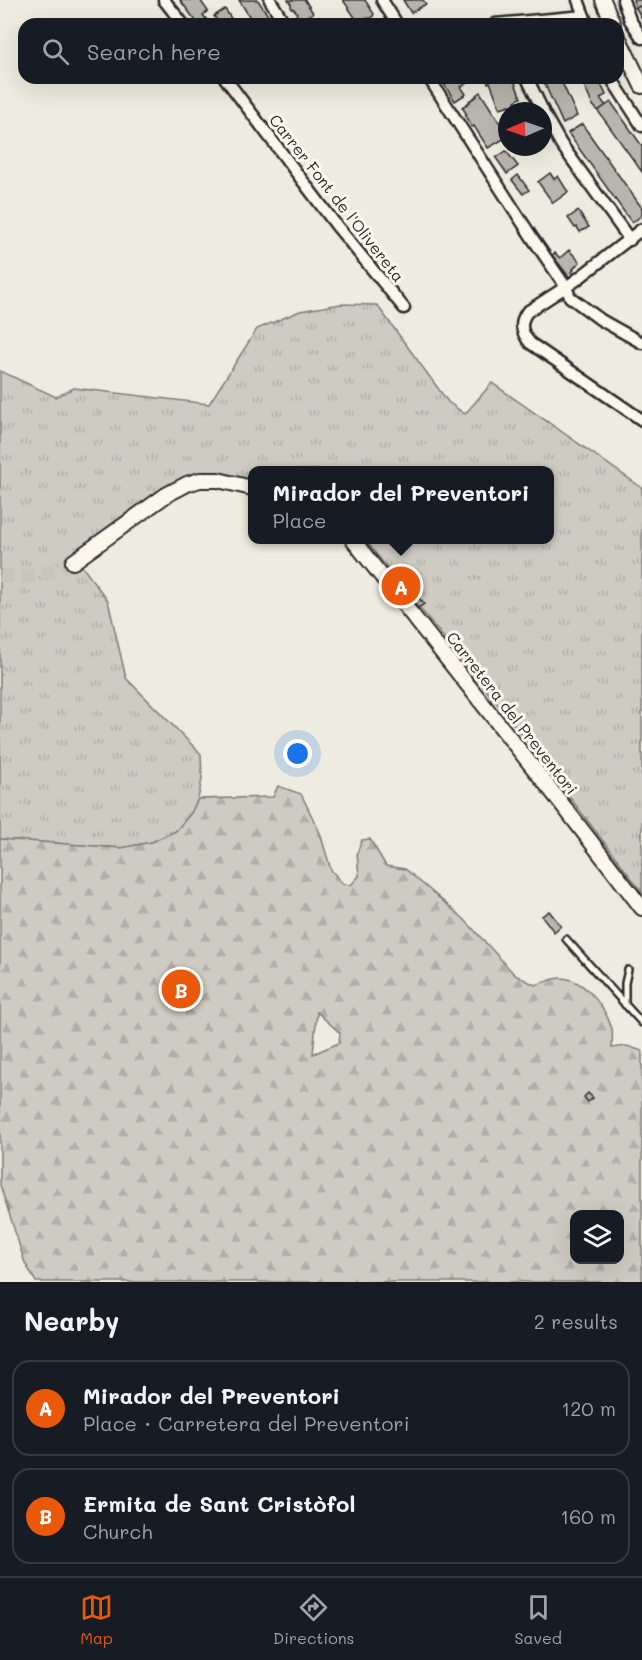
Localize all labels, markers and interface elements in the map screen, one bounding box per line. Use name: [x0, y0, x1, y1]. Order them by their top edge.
search box: [18, 18, 624, 84]
icon: search: [39, 35, 72, 68]
text: Search here: [87, 37, 221, 66]
north arrow: [498, 102, 552, 156]
street label: Carrer Font de l'Olivereta: [265, 109, 410, 286]
popup: [248, 466, 554, 544]
text: Mirador del Preventori: [272, 478, 530, 507]
text: Place: [272, 507, 326, 533]
pin: A: [382, 564, 420, 608]
street label: Carretera del Preventori: [442, 627, 583, 798]
your location: [283, 739, 312, 768]
pin: B: [162, 966, 201, 1012]
map controls: [570, 1210, 624, 1264]
button: layers: [570, 1210, 624, 1264]
text: Nearby: [24, 1304, 119, 1338]
text: 2 results: [534, 1308, 618, 1334]
text: Mirador del Preventori: [83, 1381, 340, 1410]
text: A: [39, 1395, 52, 1421]
text: 120 m: [561, 1395, 616, 1421]
text: Place · Carretera del Preventori: [83, 1410, 410, 1436]
text: Ermita de Sant Cristòfol: [83, 1489, 355, 1518]
text: B: [39, 1503, 52, 1529]
text: 160 m: [560, 1503, 616, 1529]
text: Church: [83, 1518, 153, 1544]
tab: Map: [80, 1591, 113, 1648]
tab: Directions: [273, 1591, 354, 1648]
tab: Saved: [514, 1591, 562, 1648]

